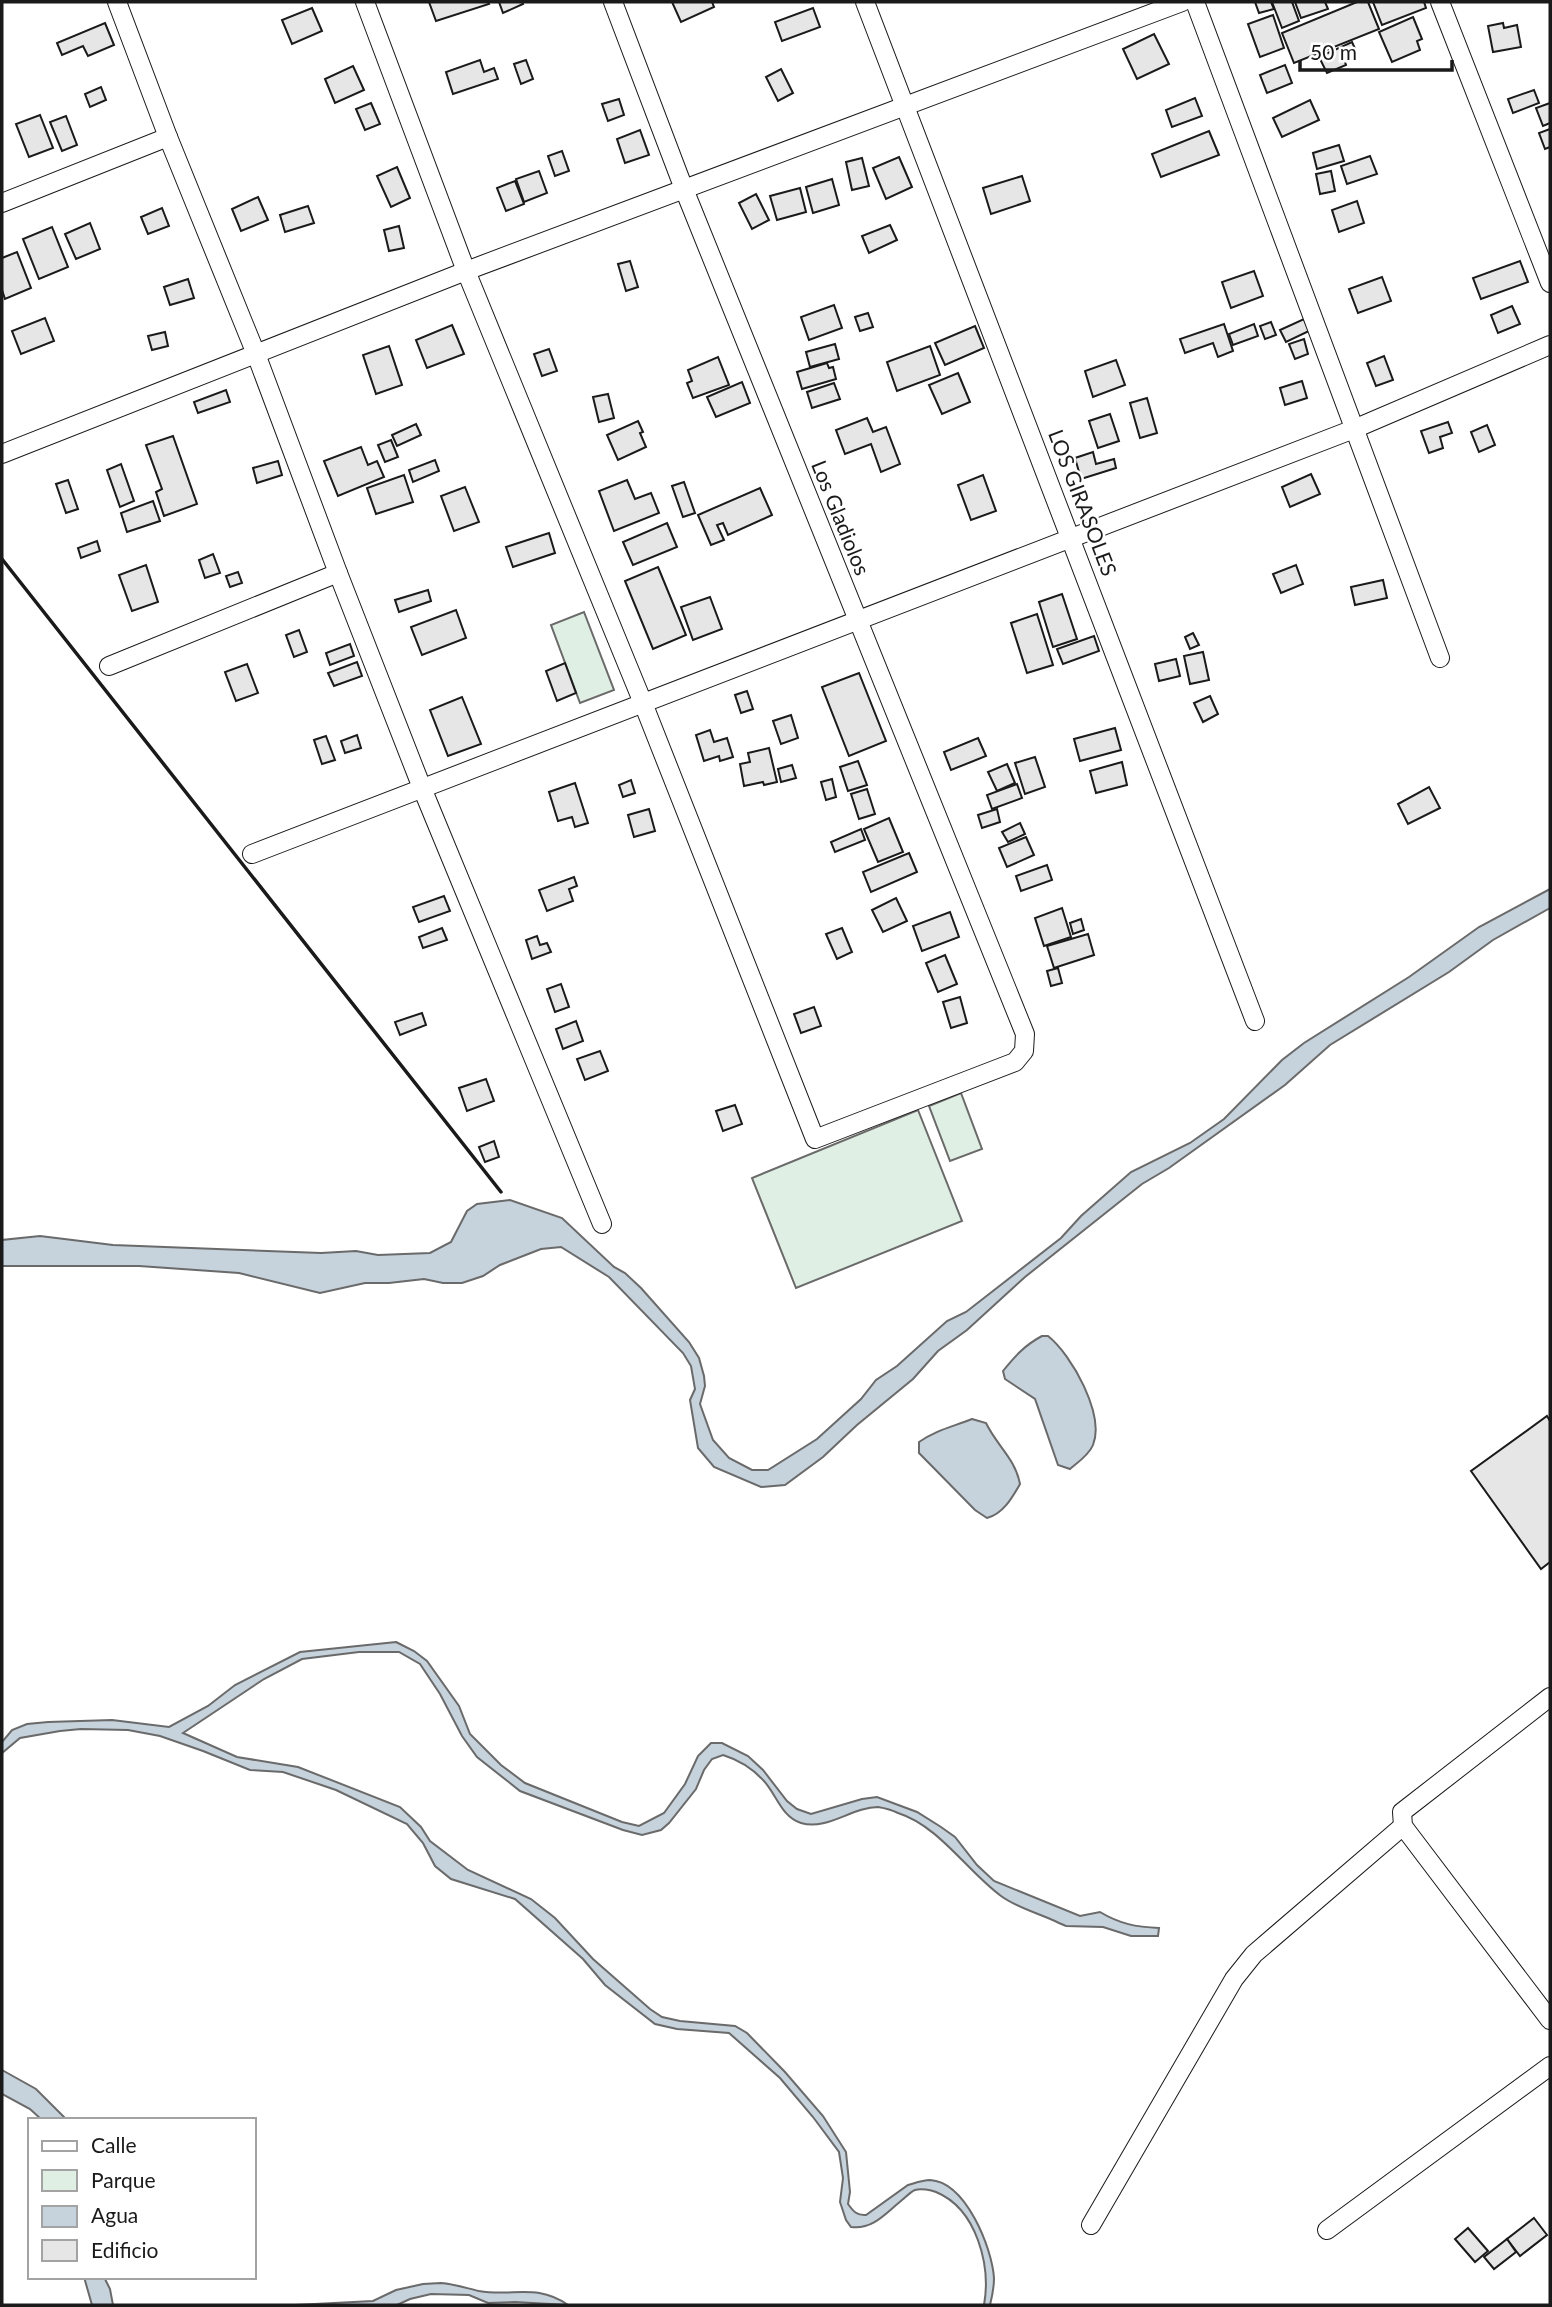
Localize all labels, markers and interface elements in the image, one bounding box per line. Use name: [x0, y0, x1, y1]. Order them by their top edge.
scale bar: [1300, 28, 1452, 72]
text: 50 m: [1310, 39, 1357, 64]
street label: LOS GIRASOLES: [1044, 426, 1123, 579]
street label: Los Gladiolos: [807, 456, 876, 579]
legend: [28, 2118, 256, 2279]
text: Calle: [91, 2132, 136, 2157]
text: Parque: [91, 2167, 156, 2192]
text: Agua: [91, 2202, 138, 2227]
text: Edificio: [91, 2237, 159, 2262]

